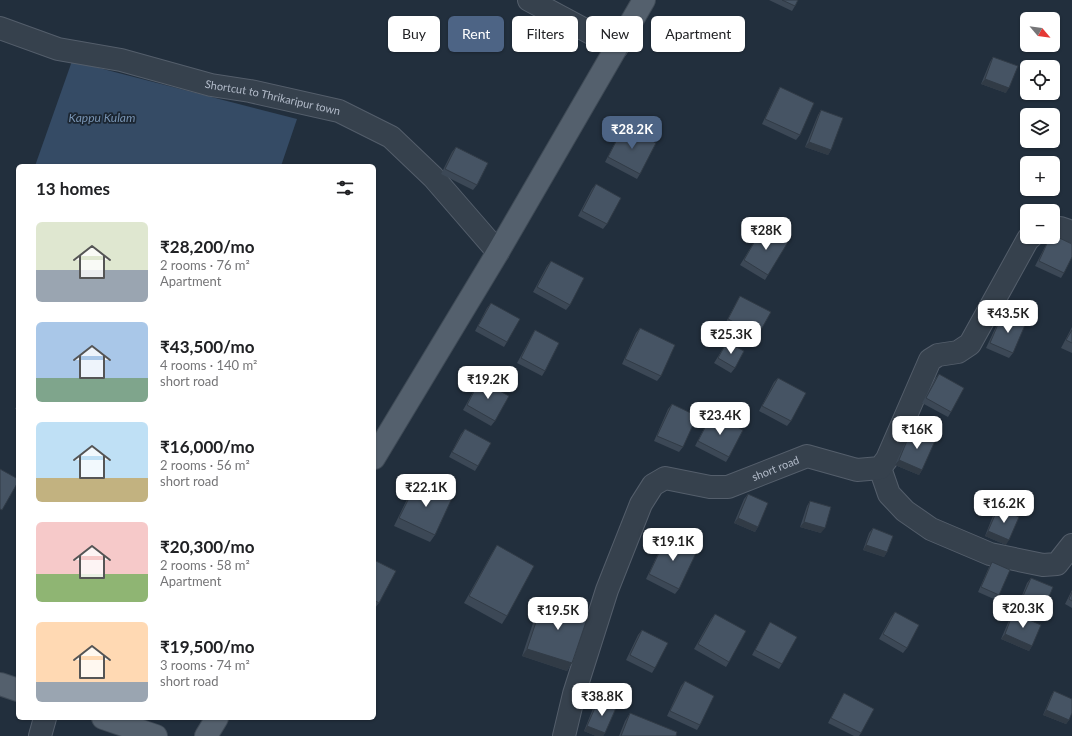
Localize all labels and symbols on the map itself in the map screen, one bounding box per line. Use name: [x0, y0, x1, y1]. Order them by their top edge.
north arrow: [1020, 12, 1060, 52]
street label: Shortcut to Thrikaripur town: [204, 77, 342, 117]
water label: Kappu Kulam: [69, 110, 135, 125]
pin: ₹28.2K: [599, 116, 665, 150]
pin: ₹28K: [742, 217, 790, 251]
pin: ₹43.5K: [975, 300, 1041, 334]
pin: ₹25.3K: [698, 321, 764, 355]
pin: ₹19.2K: [455, 366, 521, 400]
pin: ₹23.4K: [687, 402, 753, 436]
pin: ₹16K: [893, 416, 941, 450]
street label: short road: [750, 453, 801, 483]
pin: ₹22.1K: [393, 474, 459, 508]
pin: ₹16.2K: [971, 490, 1037, 524]
pin: ₹19.1K: [640, 528, 706, 562]
pin: ₹20.3K: [990, 595, 1056, 629]
pin: ₹19.5K: [525, 597, 591, 631]
pin: ₹38.8K: [569, 683, 635, 717]

